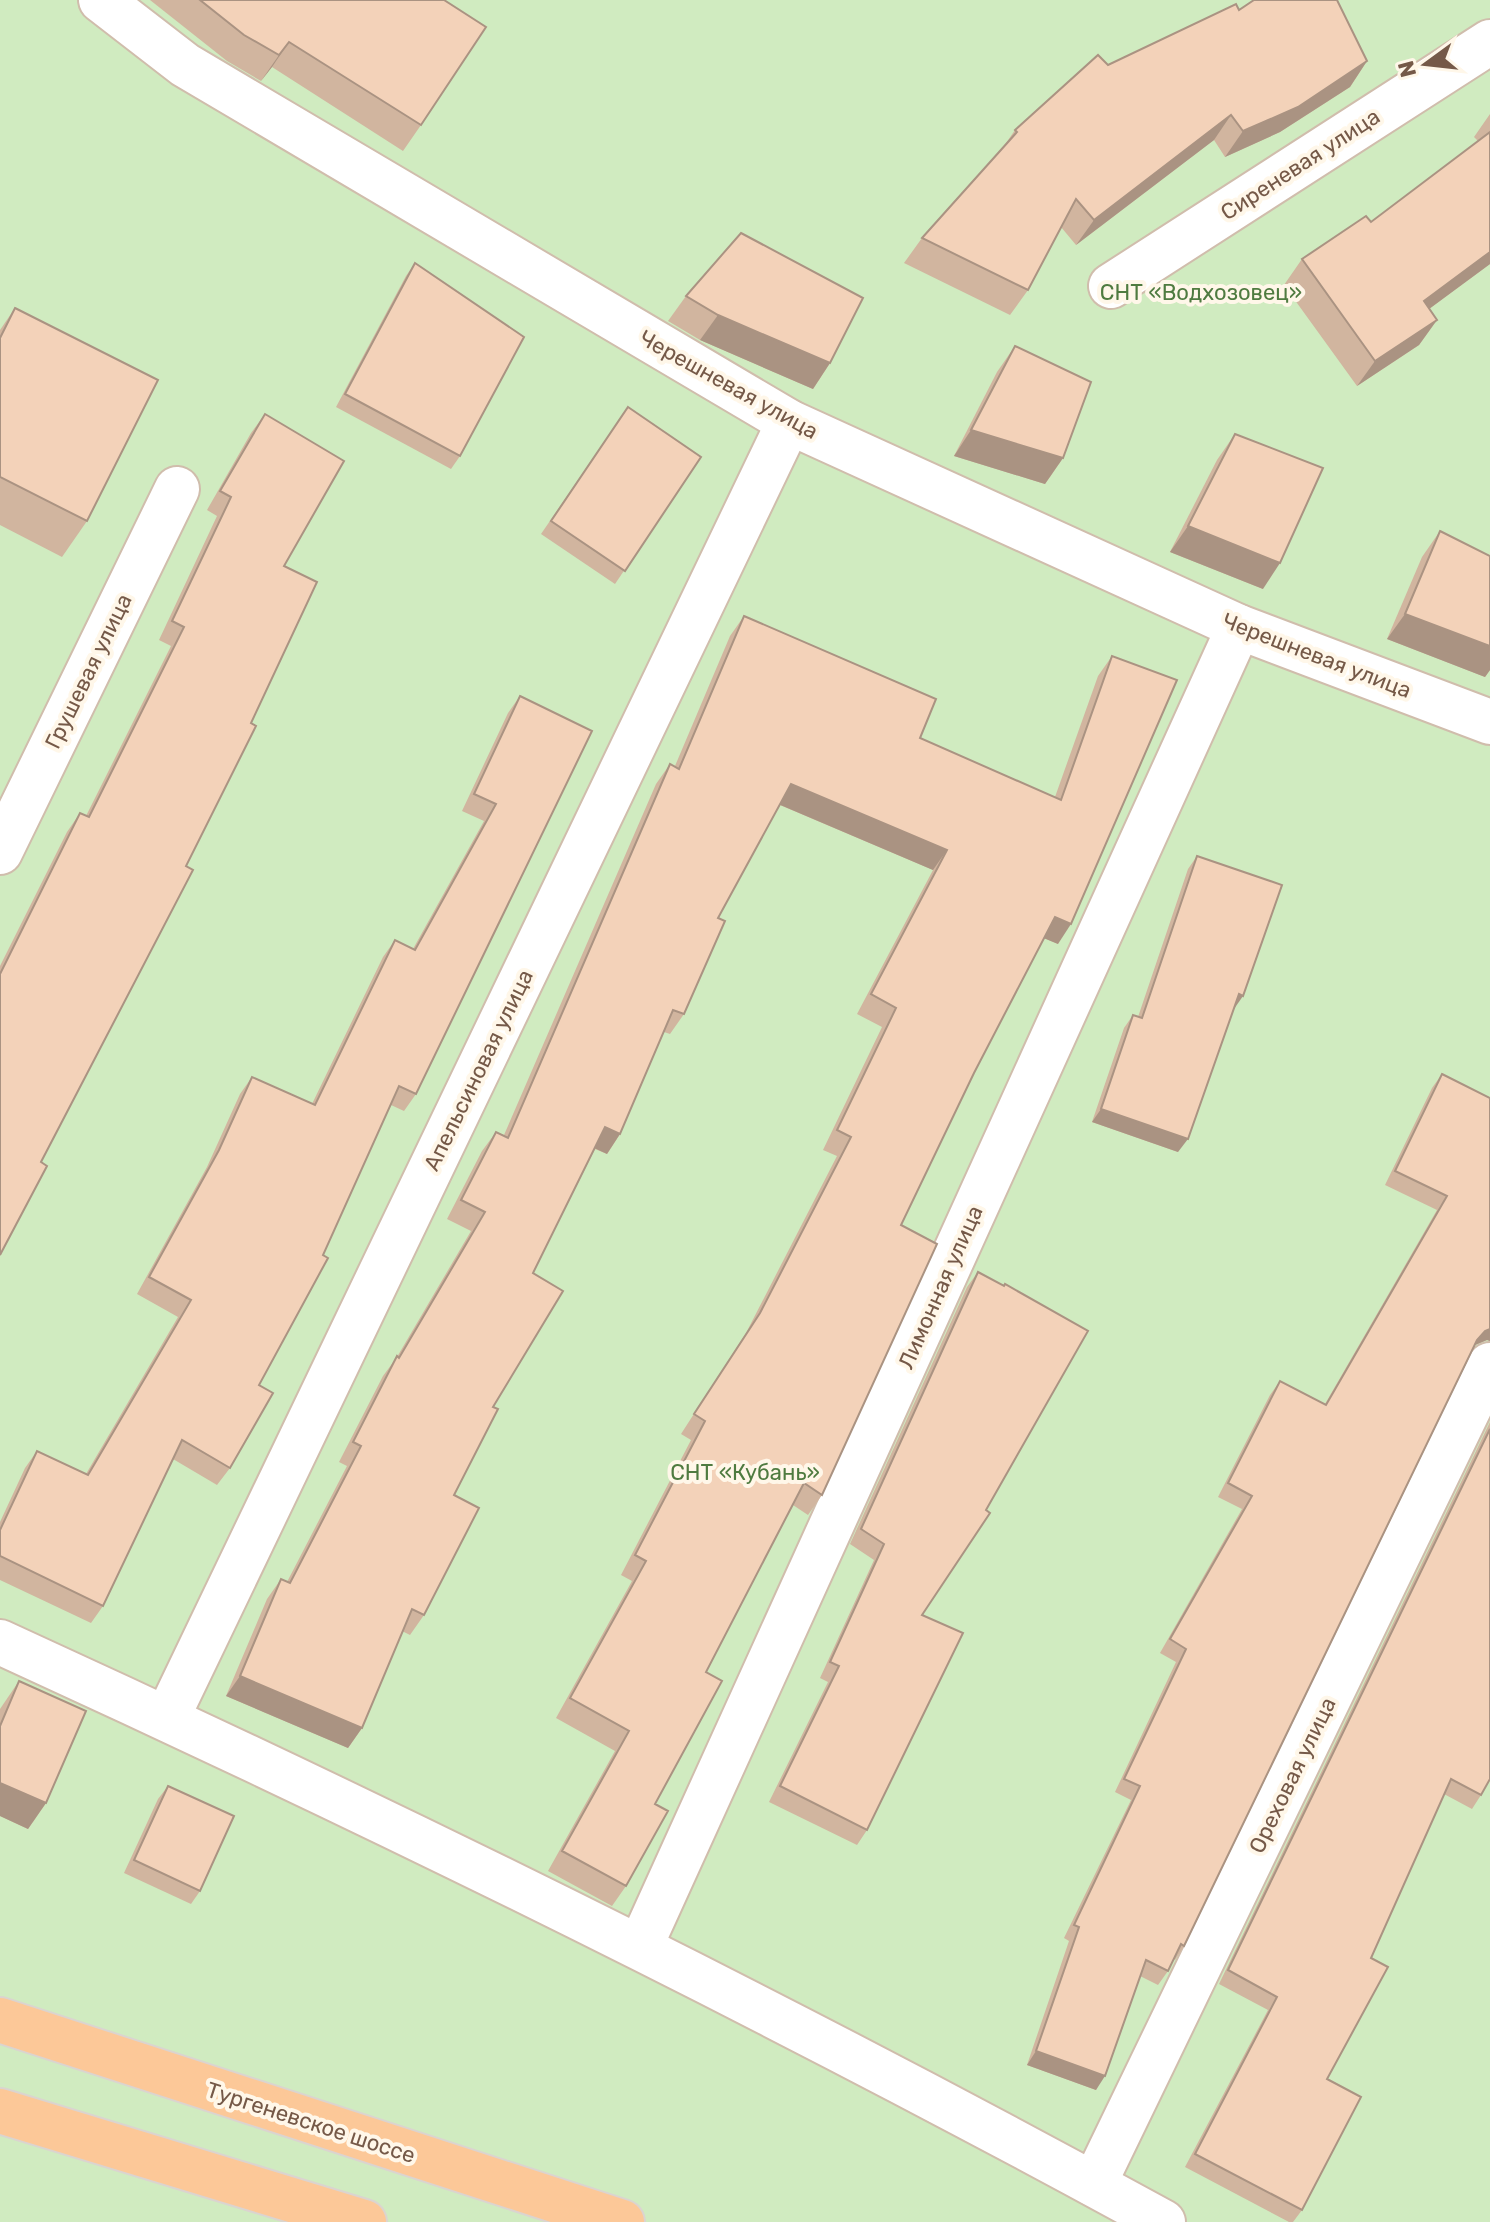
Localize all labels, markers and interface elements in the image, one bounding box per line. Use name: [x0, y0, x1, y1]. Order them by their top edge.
north arrow: [1386, 24, 1466, 104]
text: N: [1392, 58, 1422, 80]
street label: Сиреневая улица: [1216, 103, 1385, 226]
park label: СНТ «Водхозовец»: [1100, 279, 1302, 306]
street label: Черешневая улица: [635, 324, 823, 445]
street label: Грушевая улица: [39, 589, 138, 753]
street label: Черешневая улица: [1218, 607, 1415, 704]
street label: Апельсиновая улица: [418, 965, 539, 1175]
street label: Лимонная улица: [892, 1201, 989, 1373]
park label: СНТ «Кубань»: [670, 1459, 820, 1486]
street label: Ореховая улица: [1243, 1693, 1342, 1858]
street label: Тургеневское шоссе: [203, 2076, 419, 2169]

